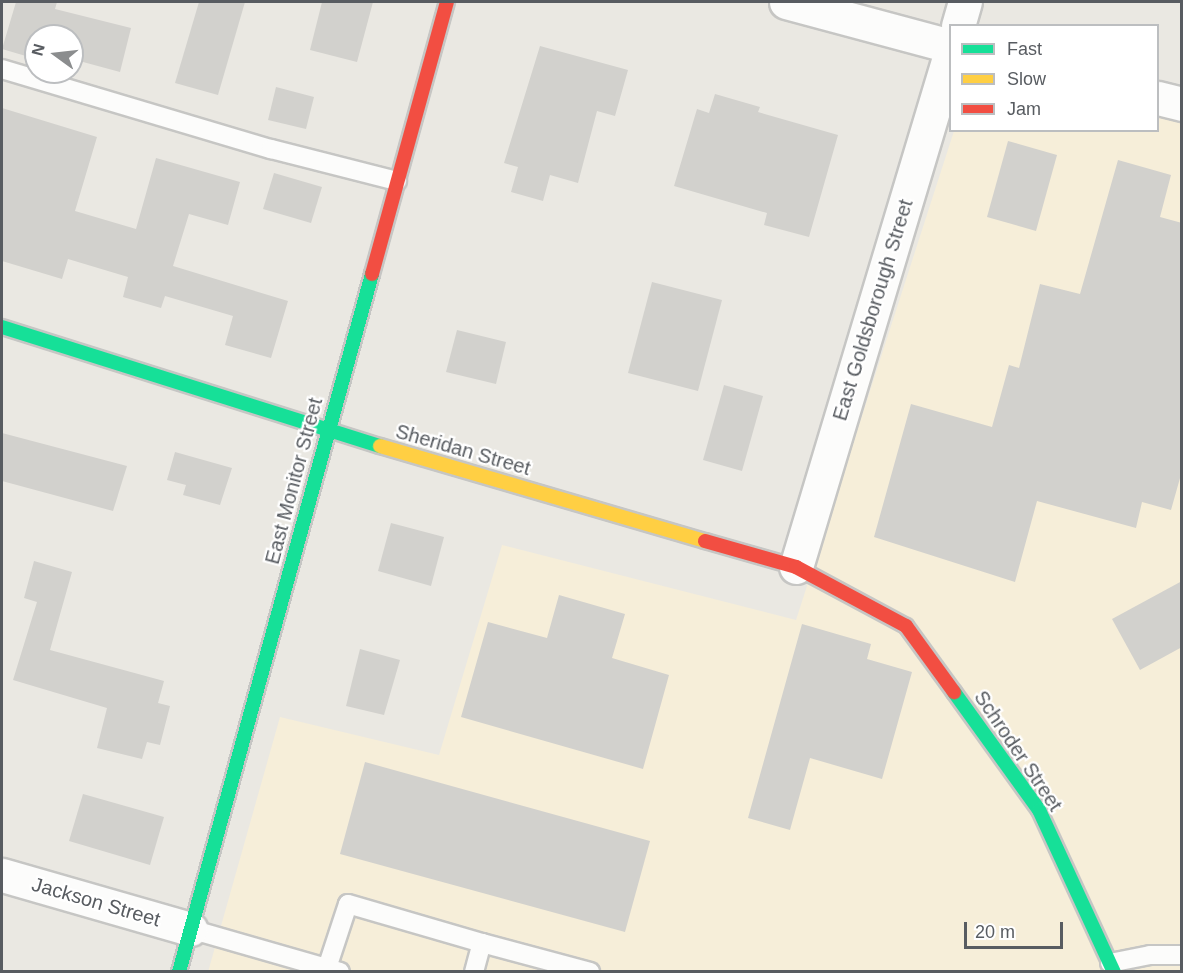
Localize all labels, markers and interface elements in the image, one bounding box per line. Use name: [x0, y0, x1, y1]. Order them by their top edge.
north arrow: [24, 24, 84, 84]
legend: [949, 24, 1159, 132]
text: Fast: [1007, 39, 1042, 59]
text: N: [28, 42, 48, 58]
text: Slow: [1007, 69, 1046, 89]
text: Jam: [1007, 99, 1041, 119]
street label: East Goldsborough Street: [828, 196, 918, 424]
street label: East Monitor Street: [260, 395, 328, 567]
street label: Sheridan Street: [393, 419, 533, 481]
street label: Schroder Street: [969, 686, 1067, 816]
street label: Jackson Street: [29, 872, 163, 932]
scale bar: [967, 910, 1066, 948]
text: 20 m: [975, 922, 1015, 942]

